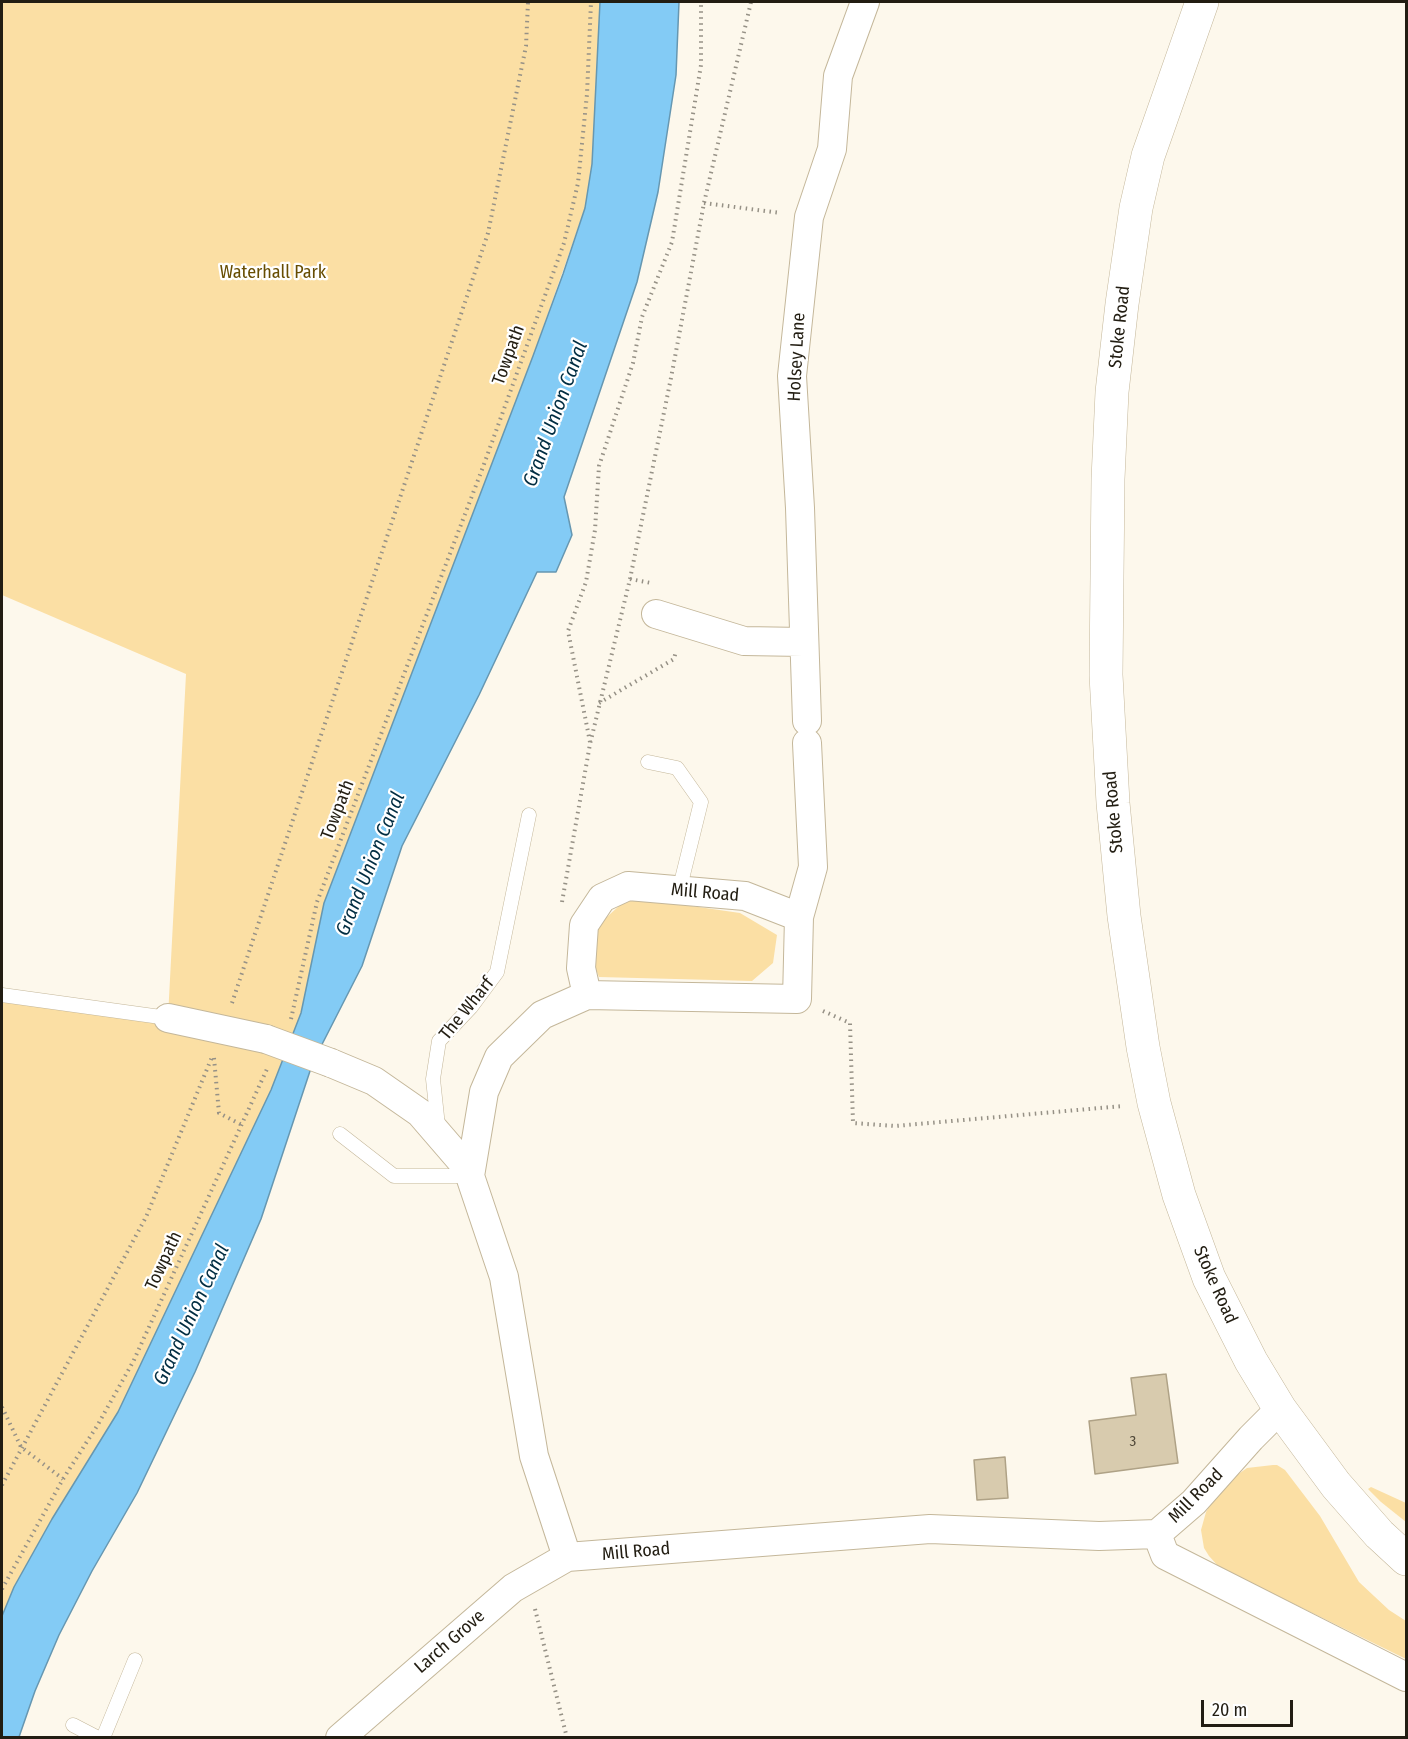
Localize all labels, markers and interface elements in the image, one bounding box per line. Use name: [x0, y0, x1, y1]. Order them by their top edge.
park label: Waterhall Park: [220, 262, 326, 284]
street label: Stoke Road: [1105, 285, 1135, 369]
street label: Holsey Lane: [784, 312, 810, 402]
street label: Towpath: [488, 322, 530, 388]
water label: Grand Union Canal: [519, 338, 593, 490]
street label: Stoke Road: [1100, 770, 1128, 854]
street label: Towpath: [317, 777, 359, 843]
water label: Grand Union Canal: [331, 789, 411, 939]
street label: Mill Road: [670, 879, 740, 907]
street label: The Wharf: [435, 973, 499, 1045]
street label: Towpath: [141, 1228, 187, 1294]
water label: Grand Union Canal: [149, 1241, 235, 1389]
street label: Stoke Road: [1188, 1243, 1242, 1327]
house number: 3: [1130, 1433, 1136, 1451]
street label: Mill Road: [1164, 1464, 1228, 1528]
street label: Mill Road: [601, 1538, 671, 1566]
street label: Larch Grove: [410, 1606, 490, 1678]
scale bar: [1204, 1688, 1296, 1726]
text: 20 m: [1212, 1699, 1247, 1721]

